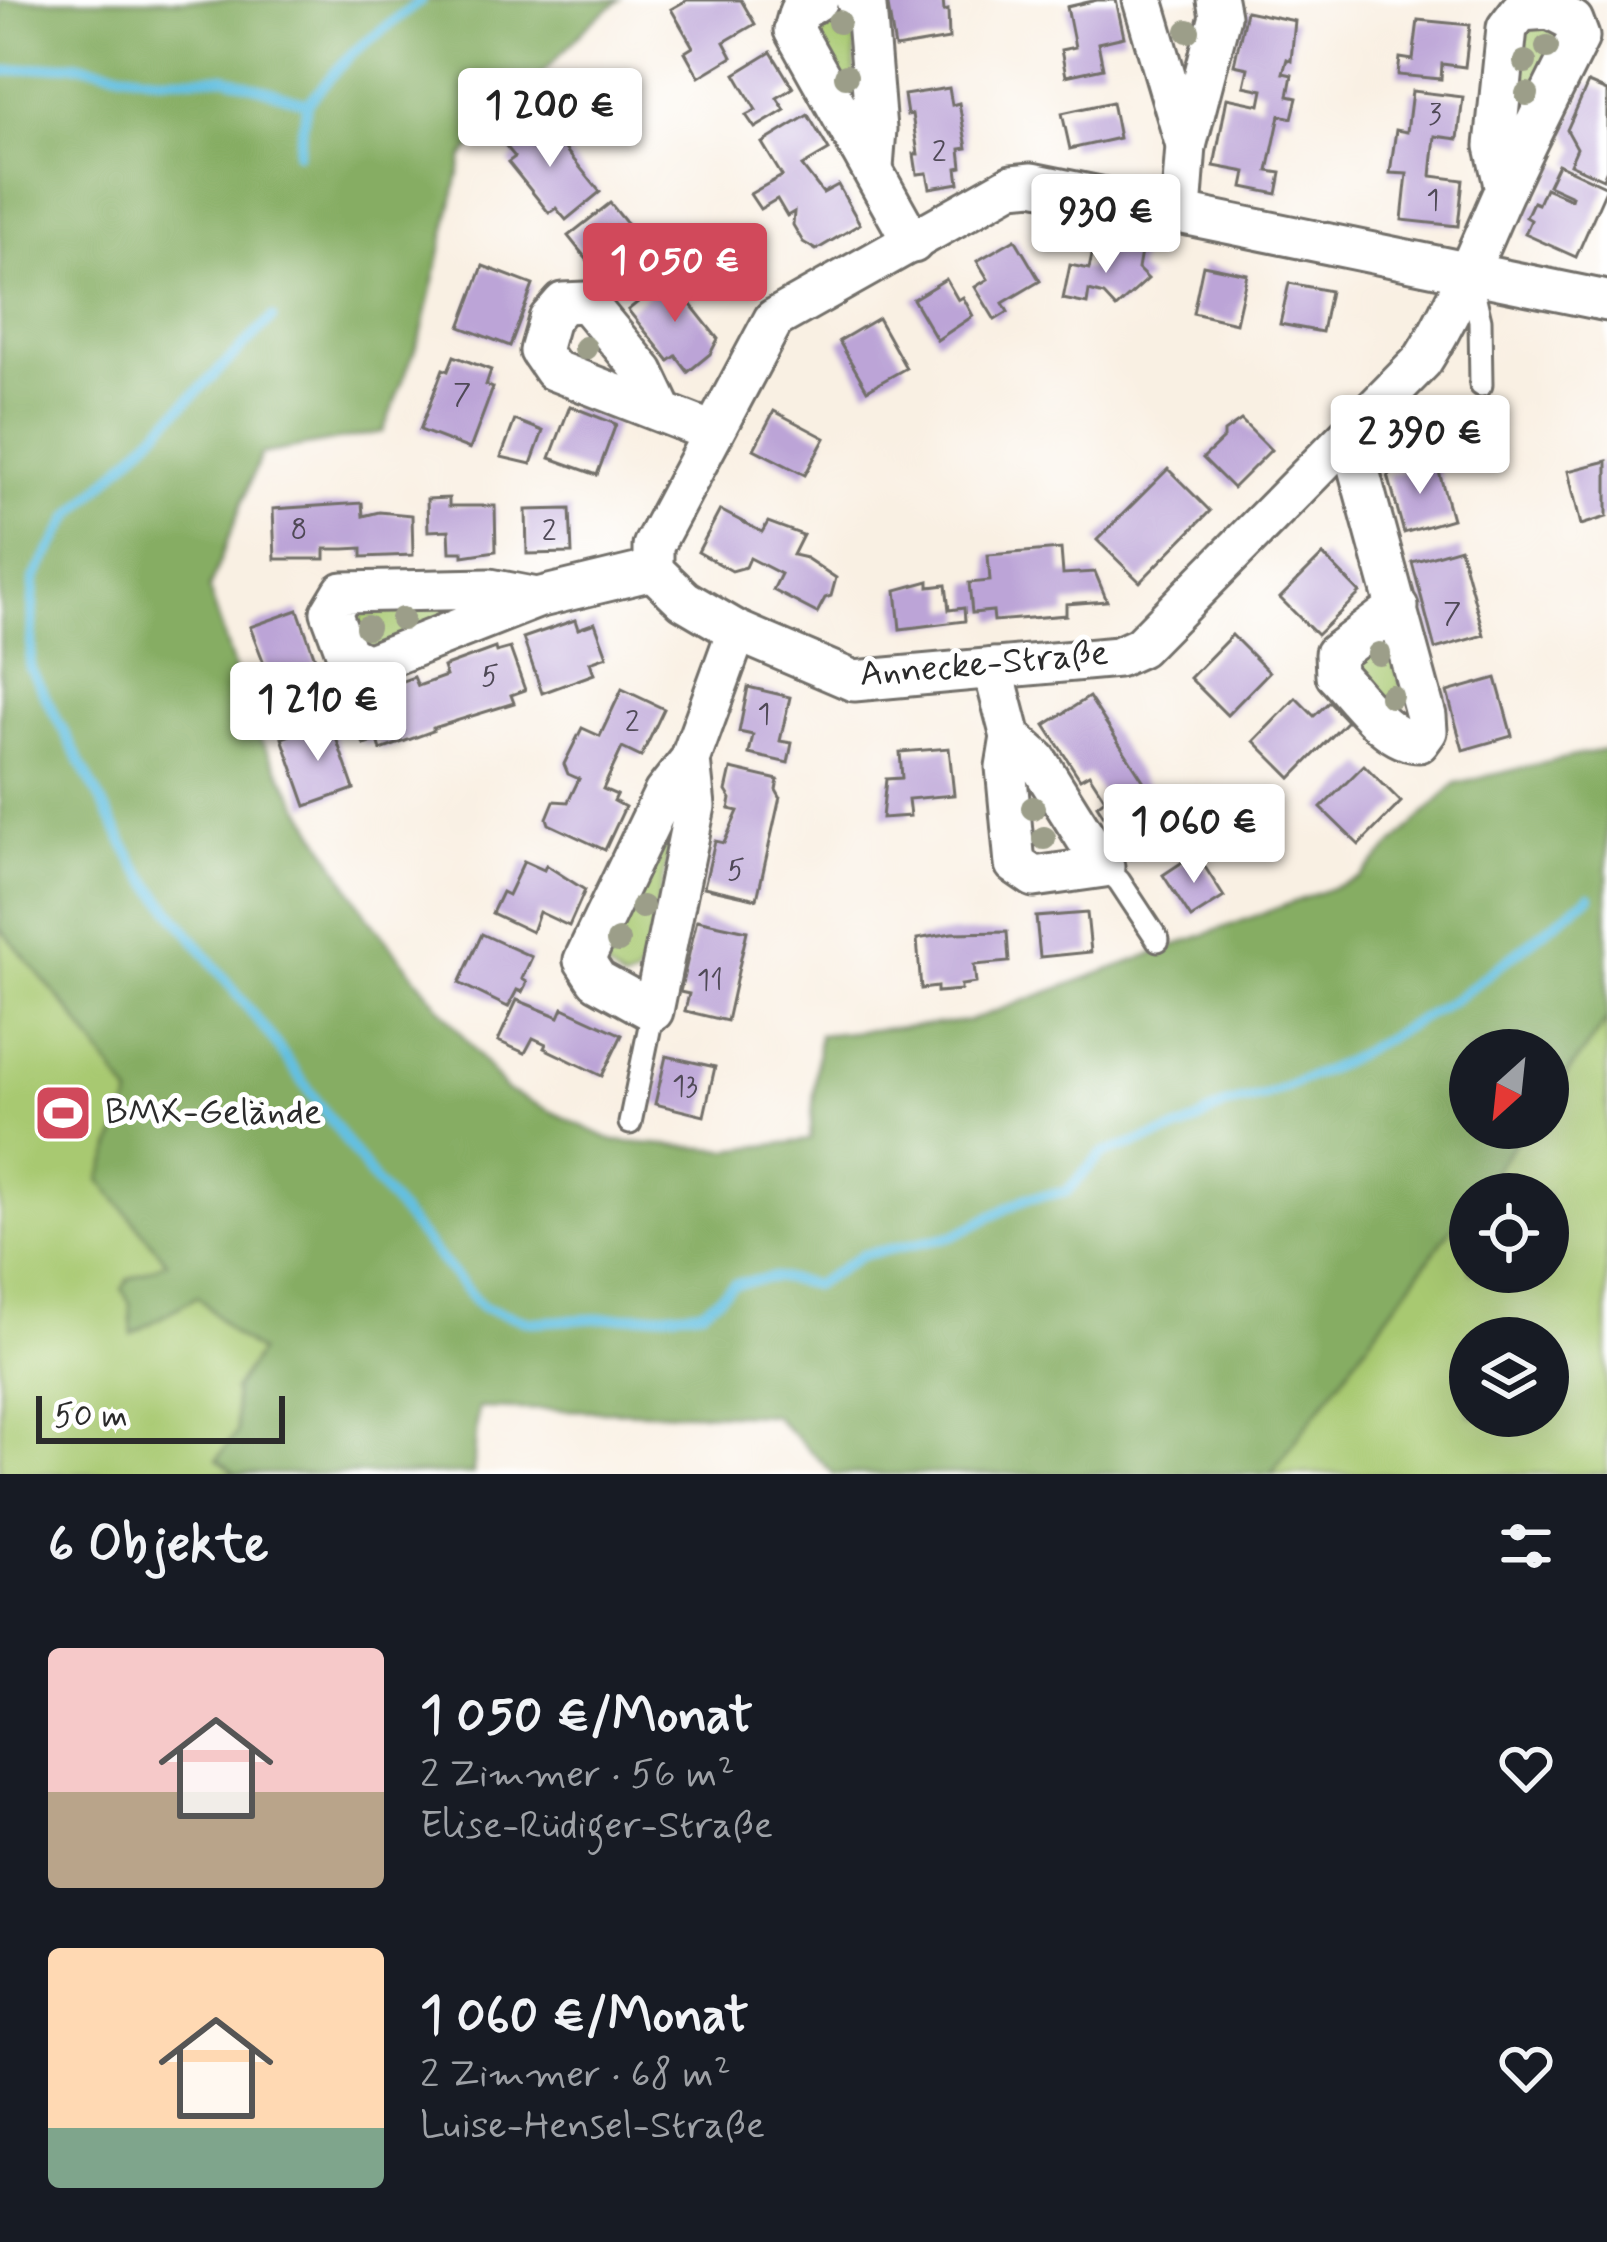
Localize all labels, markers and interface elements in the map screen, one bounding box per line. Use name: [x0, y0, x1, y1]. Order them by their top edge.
pin: 1 200 €: [439, 68, 661, 170]
text: 1 200 €: [485, 81, 615, 132]
house number: 3: [1428, 95, 1442, 134]
house number: 2: [932, 133, 946, 172]
pin: 930 €: [1022, 174, 1190, 276]
house number: 1: [1426, 181, 1440, 220]
text: 930 €: [1058, 187, 1154, 238]
pin: 1 050 €: [564, 223, 786, 325]
text: 1 050 €: [610, 236, 740, 287]
house number: 7: [453, 375, 471, 414]
pin: 2 390 €: [1309, 395, 1531, 497]
text: 2 390 €: [1358, 408, 1482, 459]
house number: 8: [291, 510, 307, 549]
house number: 2: [542, 512, 556, 551]
house number: 7: [1443, 594, 1461, 633]
street label: Annecke-Straße: [858, 631, 1110, 699]
house number: 5: [481, 657, 499, 696]
pin: 1 210 €: [207, 662, 429, 764]
text: 1 210 €: [257, 675, 379, 726]
house number: 1: [757, 695, 771, 734]
house number: 2: [625, 703, 639, 742]
pin: 1 060 €: [1083, 784, 1305, 886]
text: 1 060 €: [1131, 797, 1257, 848]
house number: 5: [727, 851, 745, 890]
house number: 11: [697, 961, 723, 1000]
north arrow: [1449, 1029, 1569, 1149]
map controls: [1449, 1029, 1569, 1437]
house number: 13: [672, 1067, 698, 1106]
sports icon: BMX-Gelände: [32, 1082, 94, 1144]
place label: BMX-Gelände: [105, 1090, 322, 1137]
button: locate: [1449, 1173, 1569, 1293]
button: layers: [1449, 1317, 1569, 1437]
scale bar: [36, 1390, 285, 1443]
text: 50 m: [54, 1395, 128, 1439]
text: 6 Objekte: [48, 1513, 269, 1579]
icon: filters: [1493, 1513, 1559, 1579]
text: 1 050 €/Monat: [420, 1684, 753, 1750]
icon: home: [144, 1696, 288, 1840]
icon: heart: [1493, 1735, 1559, 1801]
text: 2 Zimmer · 56 m²: [420, 1750, 734, 1801]
text: Elise-Rüdiger-Straße: [420, 1801, 773, 1852]
text: 1 060 €/Monat: [420, 1984, 749, 2050]
icon: home: [144, 1996, 288, 2140]
icon: heart: [1493, 2035, 1559, 2101]
text: 2 Zimmer · 68 m²: [420, 2050, 731, 2101]
text: Luise-Hensel-Straße: [420, 2101, 765, 2152]

